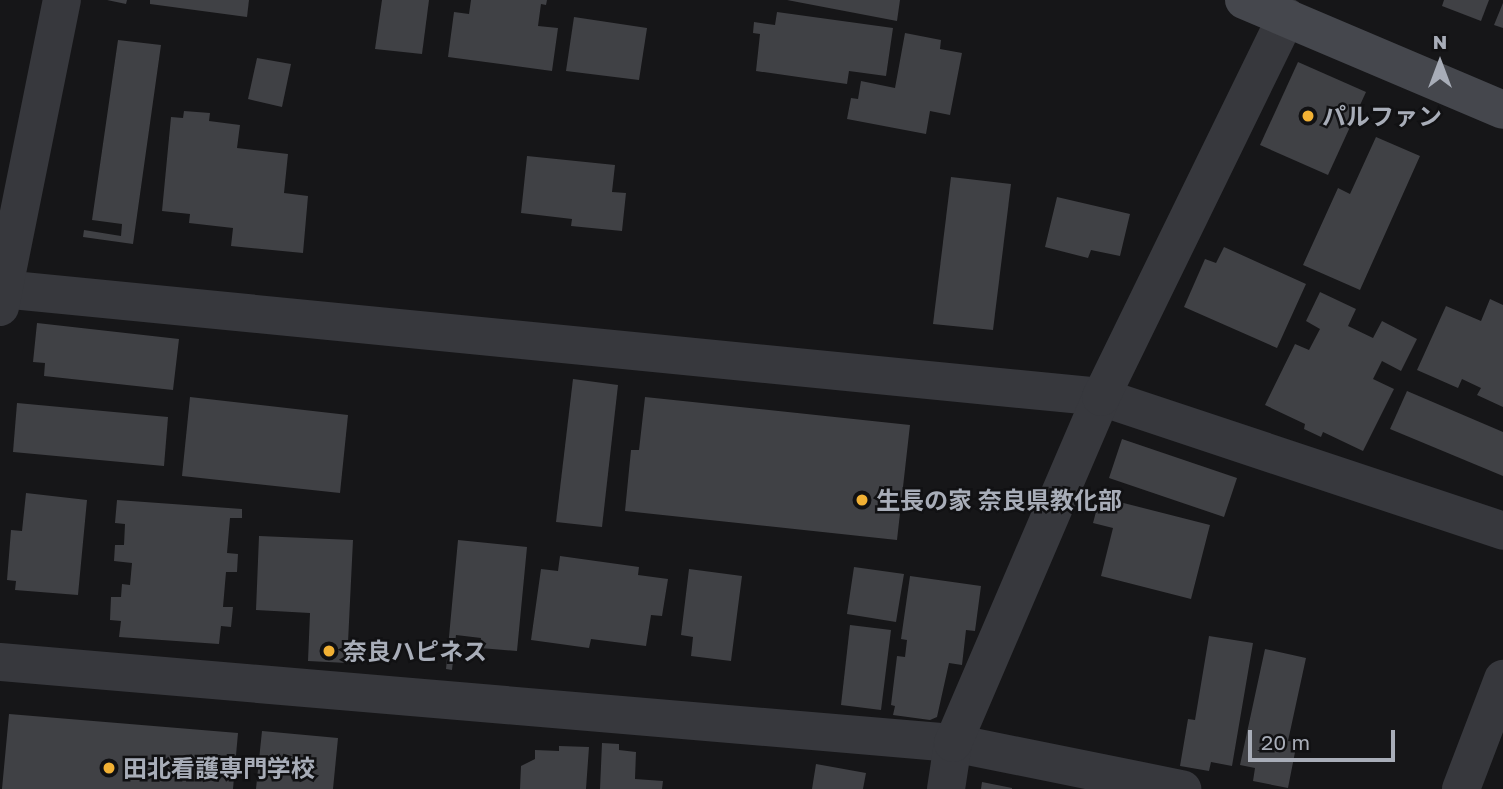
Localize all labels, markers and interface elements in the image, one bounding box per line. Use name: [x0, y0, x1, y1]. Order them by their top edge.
north arrow: [1405, 28, 1475, 98]
text: N: [1433, 30, 1447, 53]
place label: パルファン: [1322, 102, 1442, 130]
marker: パルファン: [1300, 108, 1316, 124]
place label: 生長の家 奈良県教化部: [876, 486, 1122, 514]
marker: 生長の家 奈良県教化部: [854, 492, 870, 508]
place label: 奈良ハピネス: [343, 637, 487, 665]
marker: 奈良ハピネス: [321, 643, 337, 659]
scale bar: [1251, 716, 1398, 760]
text: 20 m: [1261, 729, 1310, 755]
place label: 田北看護専門学校: [123, 754, 315, 782]
marker: 田北看護専門学校: [101, 760, 117, 776]

